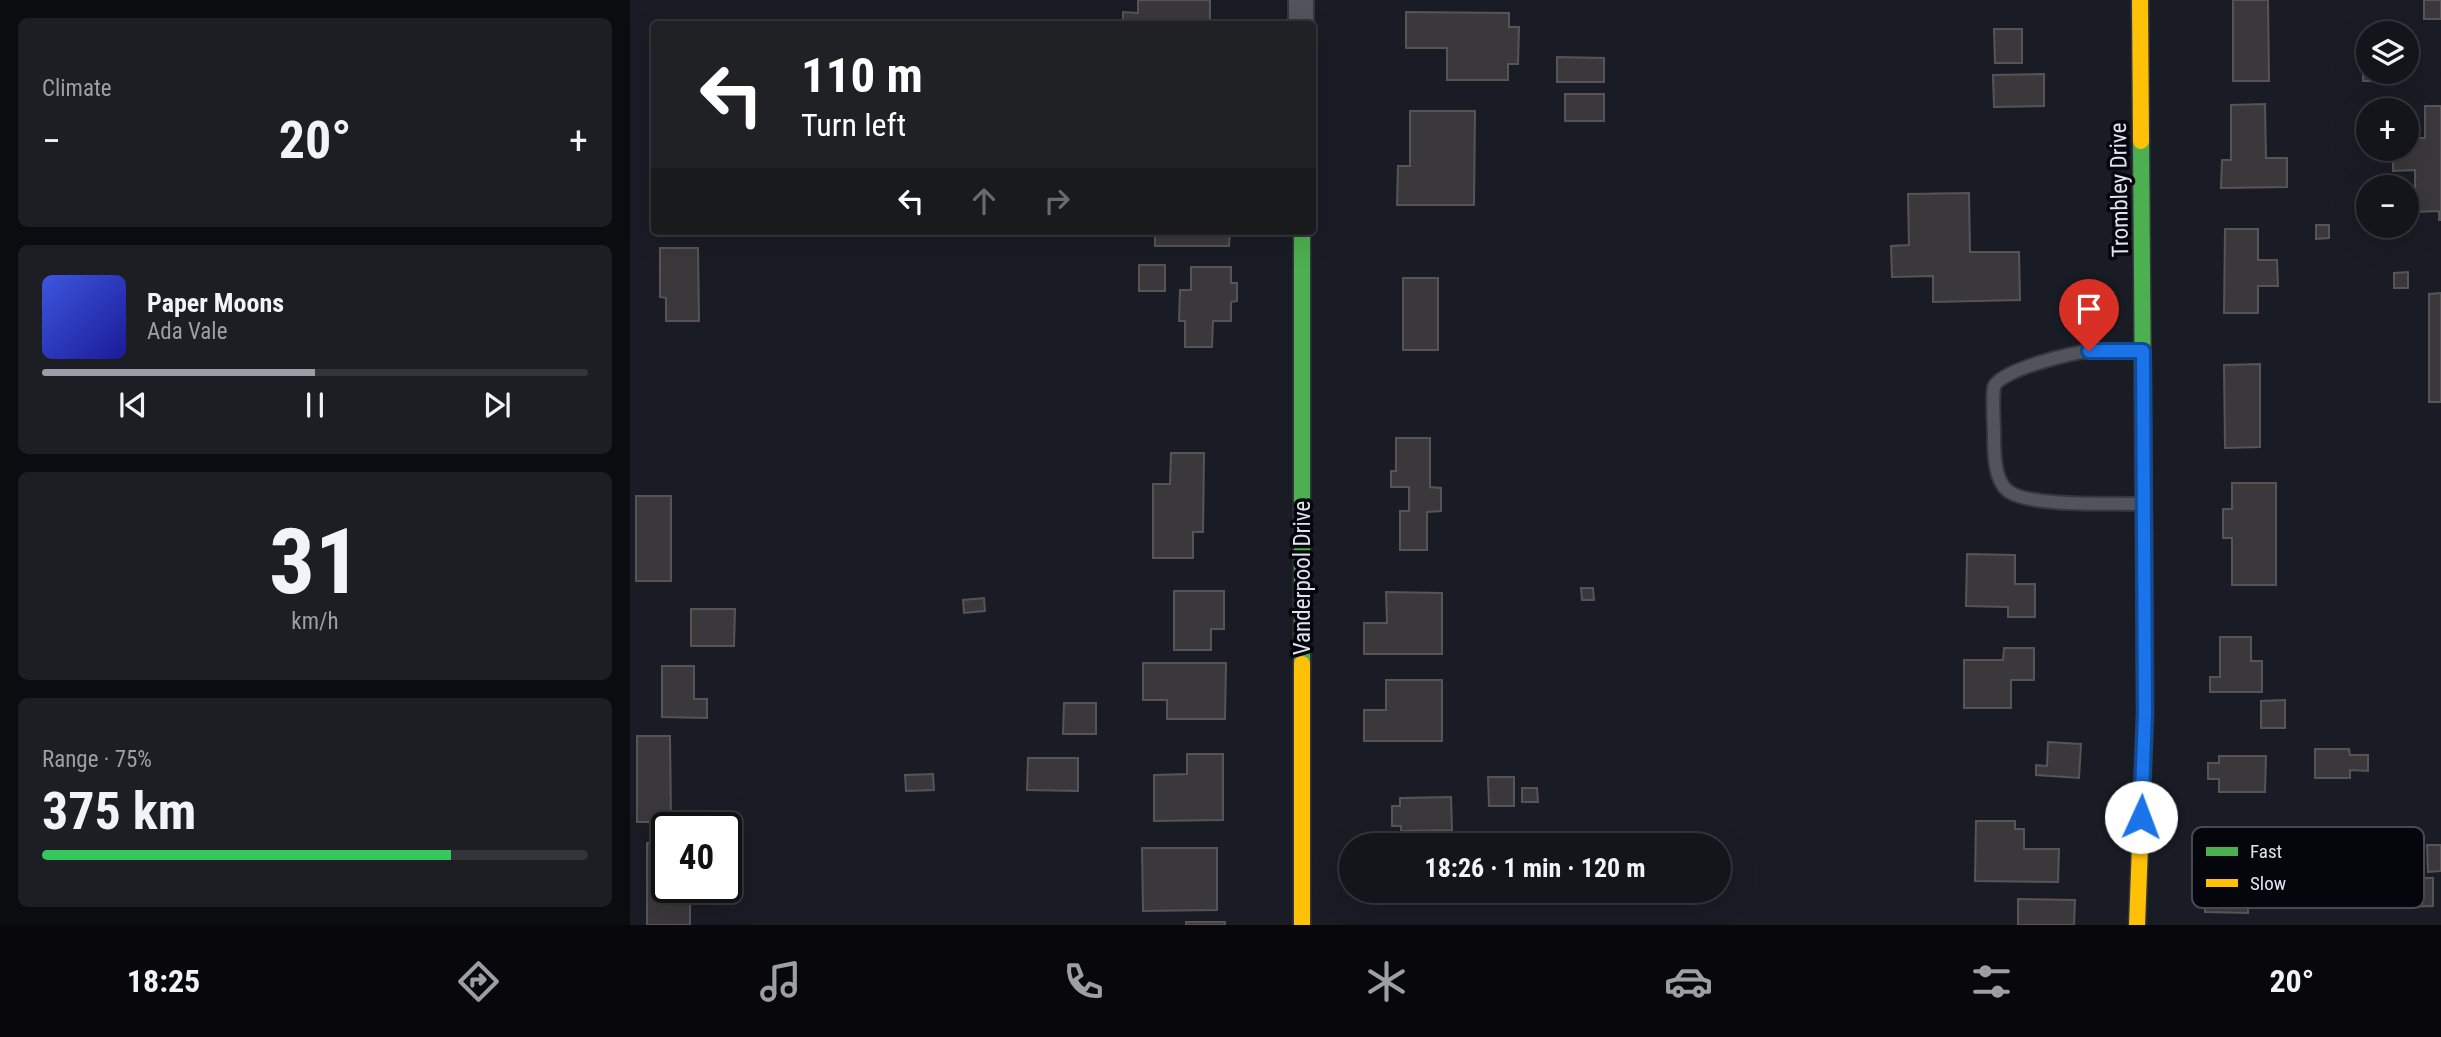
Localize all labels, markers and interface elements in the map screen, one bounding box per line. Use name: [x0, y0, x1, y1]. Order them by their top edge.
map controls: [2356, 21, 2419, 238]
button: layers: [2356, 21, 2419, 84]
text: 110 m: [801, 47, 923, 104]
icon: left: [686, 49, 777, 140]
text: Climate: [42, 75, 112, 102]
button: +: [2356, 98, 2419, 161]
text: Turn left: [801, 106, 906, 144]
text: 20°: [279, 110, 351, 171]
text: −: [42, 119, 61, 163]
text: +: [569, 119, 588, 163]
street label: Trombley Drive: [2105, 122, 2134, 258]
button: −: [2356, 175, 2419, 238]
icon: left: [892, 182, 930, 220]
icon: ahead: [965, 182, 1003, 220]
icon: right: [1038, 182, 1076, 220]
pin: [2059, 279, 2119, 351]
text: Paper Moons: [147, 288, 284, 318]
icon: arrive: [2070, 290, 2108, 328]
text: Ada Vale: [147, 318, 227, 345]
icon: previous: [114, 386, 152, 424]
icon: pause: [296, 386, 334, 424]
icon: next: [478, 386, 516, 424]
street label: Vanderpool Drive: [1289, 501, 1316, 655]
text: 31: [269, 509, 361, 615]
text: km/h: [291, 608, 339, 635]
text: Range · 75%: [42, 746, 152, 773]
position arrow: [2104, 780, 2178, 854]
text: 375 km: [42, 781, 196, 842]
speed limit sign: 40: [651, 812, 742, 903]
legend: [2192, 827, 2424, 908]
text: Fast: [2250, 840, 2282, 863]
text: 18:26 · 1 min · 120 m: [1425, 853, 1645, 883]
text: Slow: [2250, 872, 2286, 895]
icon: directions: [454, 957, 503, 1006]
icon: music: [756, 957, 805, 1006]
icon: phone: [1059, 957, 1108, 1006]
icon: climate: [1362, 957, 1411, 1006]
icon: car: [1664, 957, 1713, 1006]
icon: filters: [1967, 957, 2016, 1006]
text: 18:25: [127, 962, 200, 1000]
text: 20°: [2269, 962, 2314, 1000]

